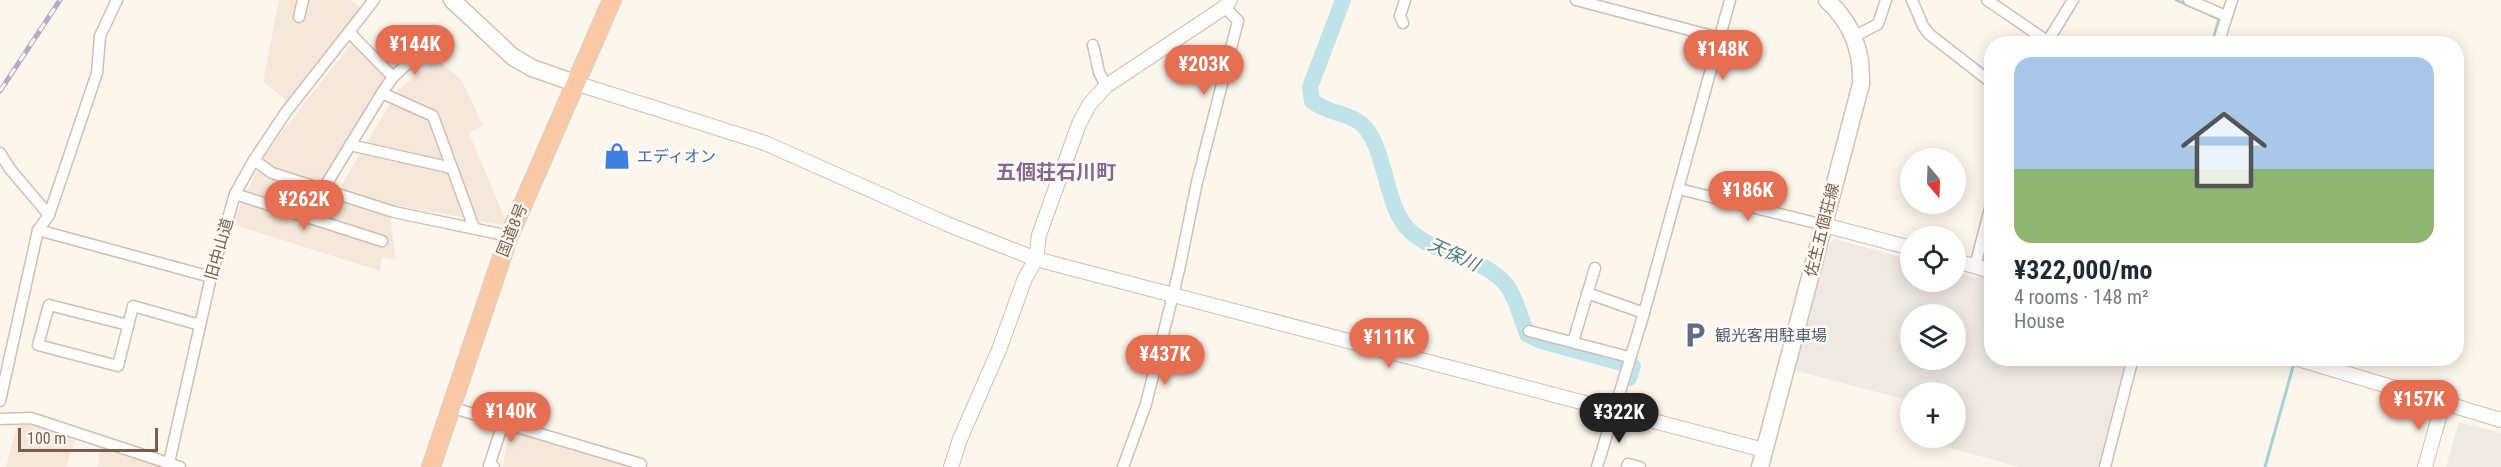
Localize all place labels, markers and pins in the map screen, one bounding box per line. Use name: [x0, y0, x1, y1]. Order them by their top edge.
pin: ¥144K: [373, 25, 457, 76]
pin: ¥148K: [1681, 30, 1765, 81]
pin: ¥203K: [1162, 45, 1246, 96]
shop icon: エディオン: [602, 141, 632, 171]
place label: エディオン: [637, 147, 716, 166]
pin: ¥186K: [1706, 171, 1790, 222]
pin: ¥262K: [262, 180, 346, 231]
pin: ¥111K: [1347, 318, 1431, 369]
parking icon: 観光客用駐車場: [1680, 320, 1710, 350]
place label: 観光客用駐車場: [1715, 326, 1827, 345]
pin: ¥437K: [1123, 335, 1207, 386]
pin: ¥157K: [2377, 380, 2461, 431]
pin: ¥140K: [469, 392, 553, 443]
pin: ¥322K: [1577, 393, 1661, 444]

